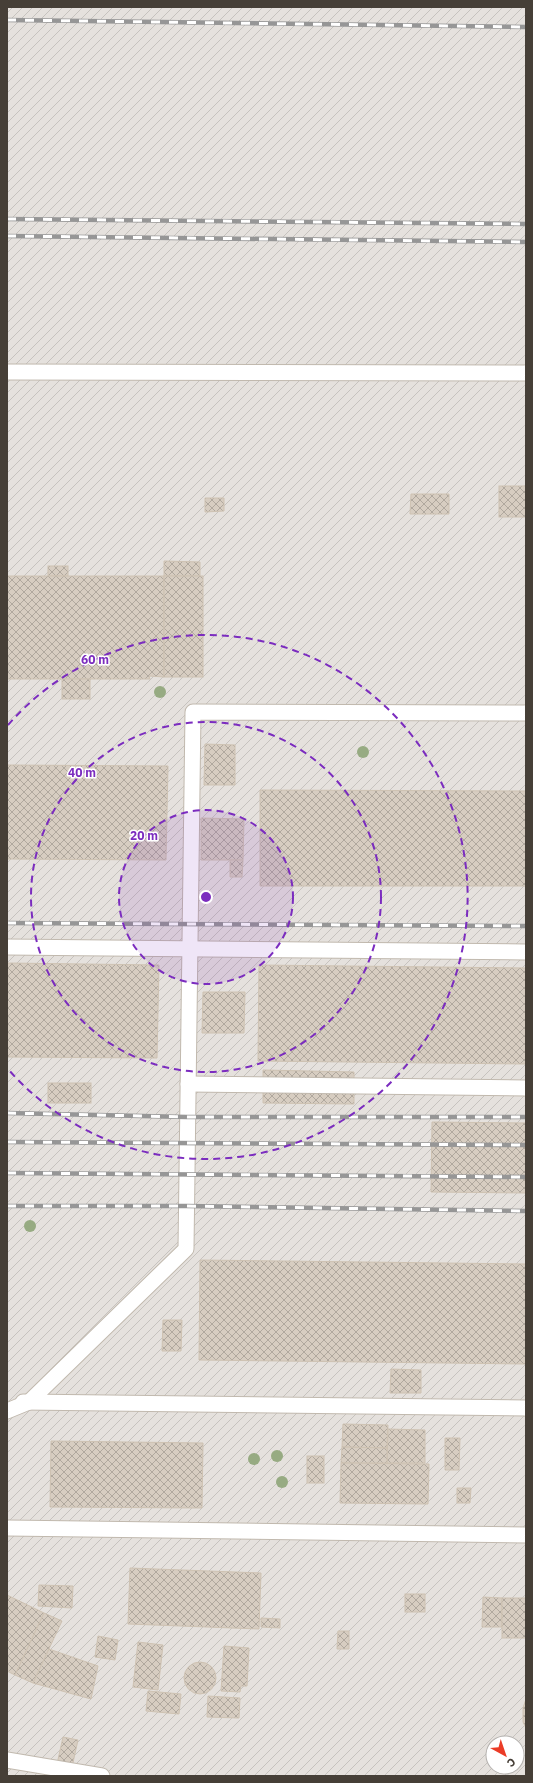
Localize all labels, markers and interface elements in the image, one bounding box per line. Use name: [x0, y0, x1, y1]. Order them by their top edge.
text: 60 m: [81, 652, 109, 667]
text: 40 m: [68, 765, 96, 780]
text: 20 m: [130, 828, 158, 843]
centre of rings: [199, 890, 213, 904]
north arrow: [485, 1735, 525, 1775]
text: С: [504, 1755, 519, 1770]

